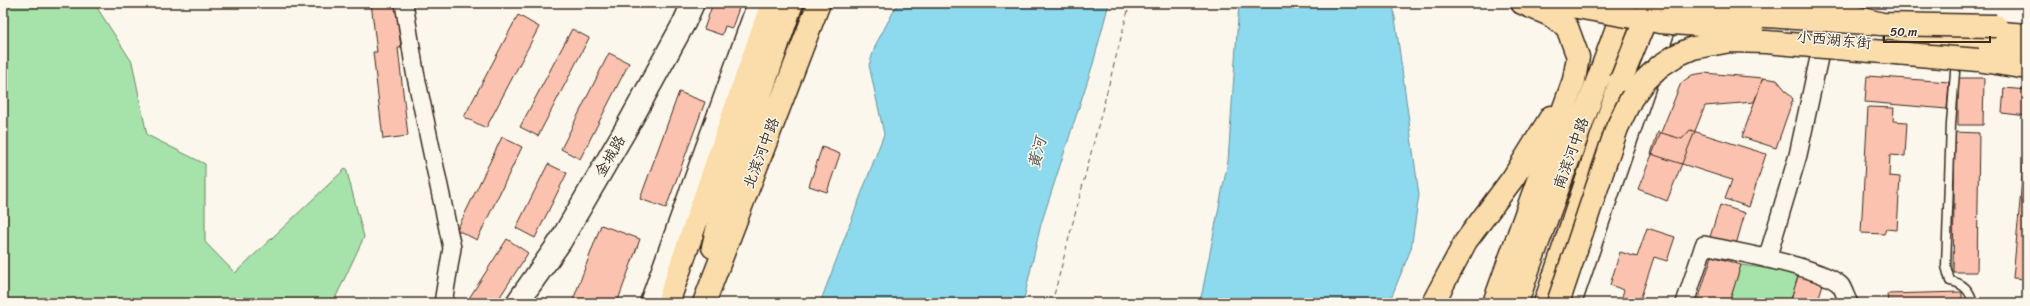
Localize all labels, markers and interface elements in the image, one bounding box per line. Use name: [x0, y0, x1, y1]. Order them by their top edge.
scale bar: [1884, 18, 1990, 44]
text: 50 m: [1890, 21, 1917, 43]
street label: 小西湖东街: [1796, 24, 1872, 56]
street label: 北滨河中路: [735, 113, 787, 193]
street label: 南滨河中路: [1546, 113, 1596, 193]
street label: 金城路: [587, 130, 633, 182]
water label: 黄河: [1019, 131, 1056, 172]

